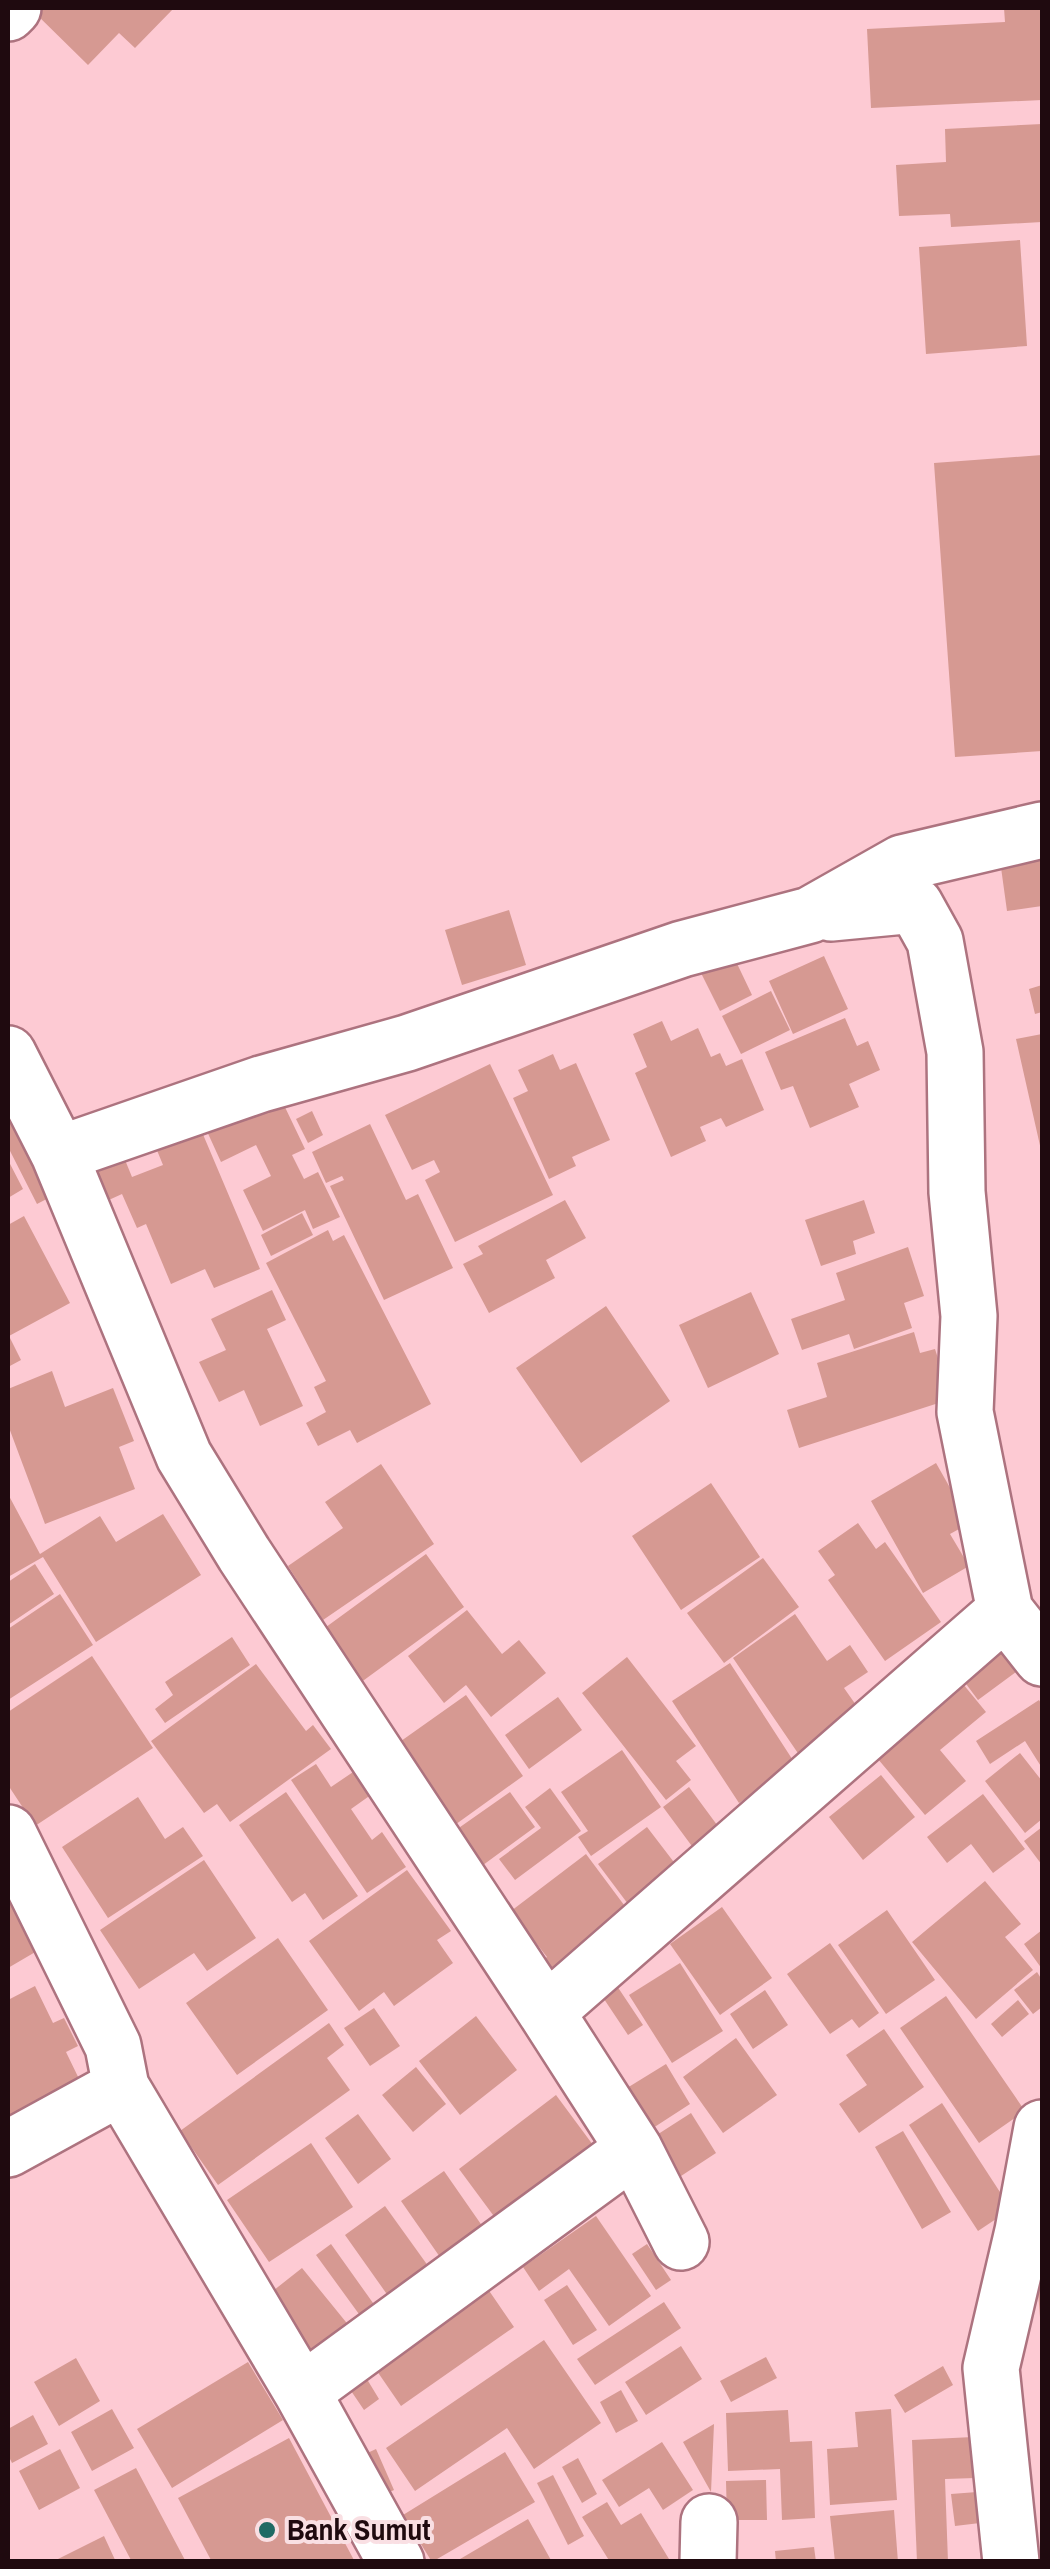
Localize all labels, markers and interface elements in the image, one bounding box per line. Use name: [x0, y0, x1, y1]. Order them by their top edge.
place label: Bank Sumut: [287, 2509, 431, 2549]
marker: Bank Sumut: [256, 2519, 278, 2541]

